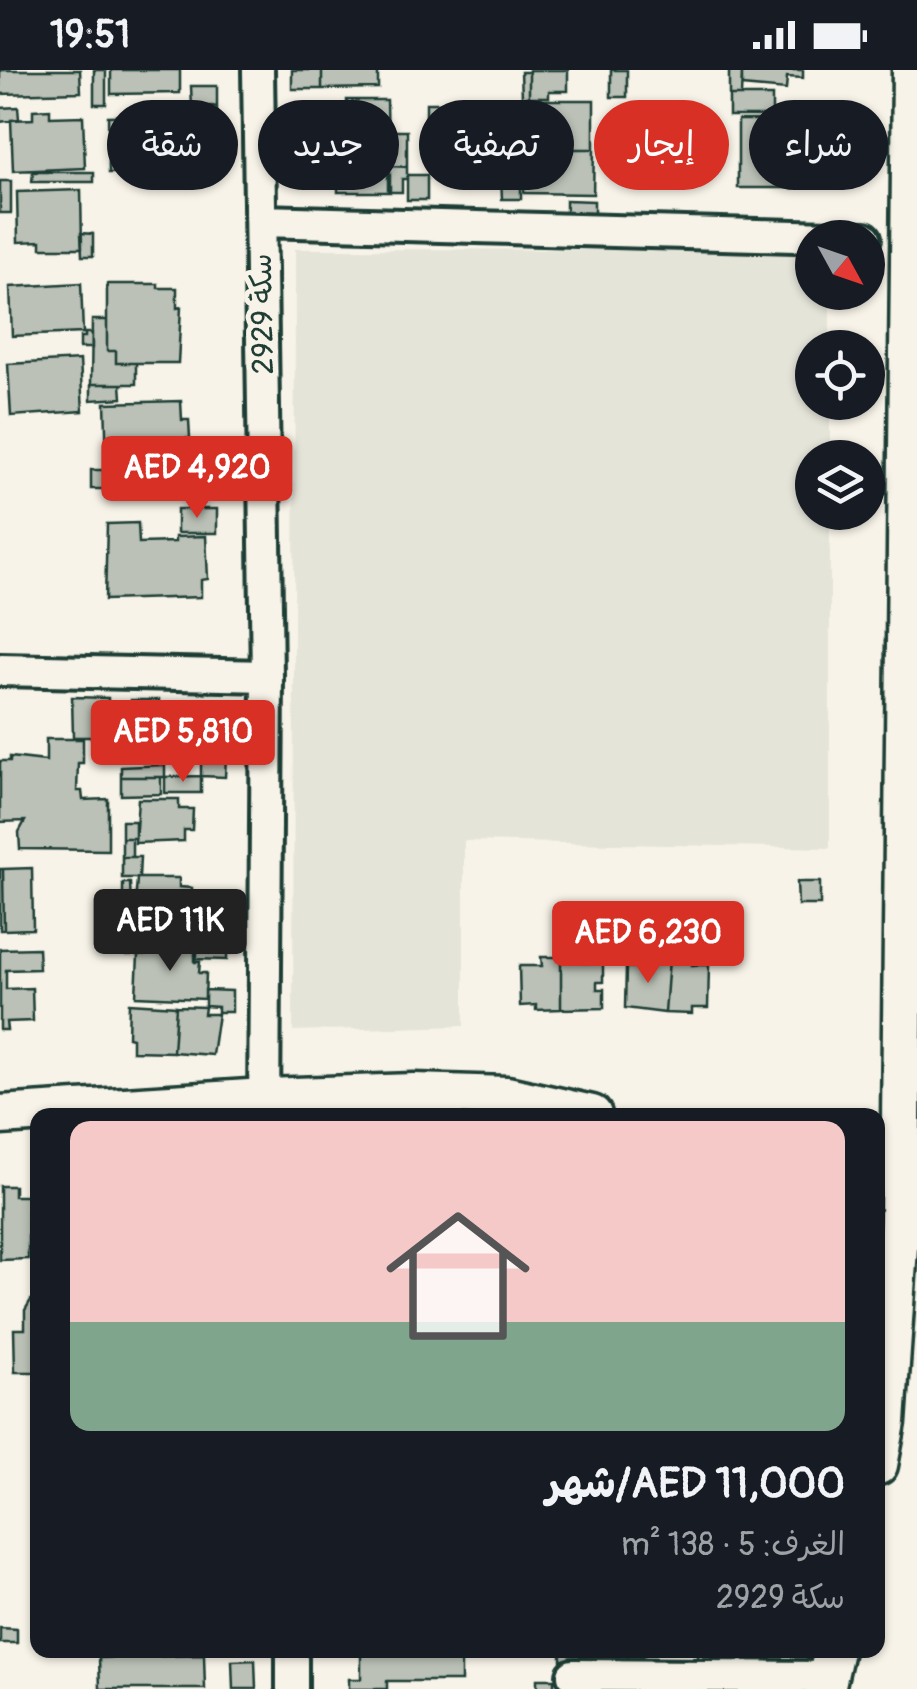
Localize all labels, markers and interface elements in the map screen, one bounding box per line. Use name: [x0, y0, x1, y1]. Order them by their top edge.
text: 19:51: [50, 11, 130, 59]
chip: شقة: [107, 100, 238, 190]
chip: جديد: [258, 100, 399, 190]
chip: تصفية: [419, 100, 574, 190]
chip: إيجار: [594, 100, 729, 190]
chip: شراء: [749, 100, 888, 190]
north arrow: [795, 220, 885, 310]
map controls: [795, 220, 885, 530]
street label: سكة 2929: [243, 253, 282, 375]
button: locate: [795, 330, 885, 420]
pin: AED 4,920: [83, 436, 311, 521]
button: layers: [795, 440, 885, 530]
text: AED 4,920: [123, 448, 271, 488]
pin: AED 5,810: [69, 700, 297, 785]
text: AED 5,810: [113, 712, 253, 752]
pin: AED 11K: [78, 889, 262, 974]
text: AED 11K: [116, 901, 224, 941]
pin: AED 6,230: [534, 901, 762, 986]
text: AED 6,230: [574, 913, 722, 953]
icon: home: [368, 1186, 548, 1366]
text: AED 11,000/شهر: [546, 1458, 845, 1510]
text: الغرف: 5 · 138 m²: [621, 1525, 845, 1565]
text: سكة 2929: [716, 1578, 845, 1618]

